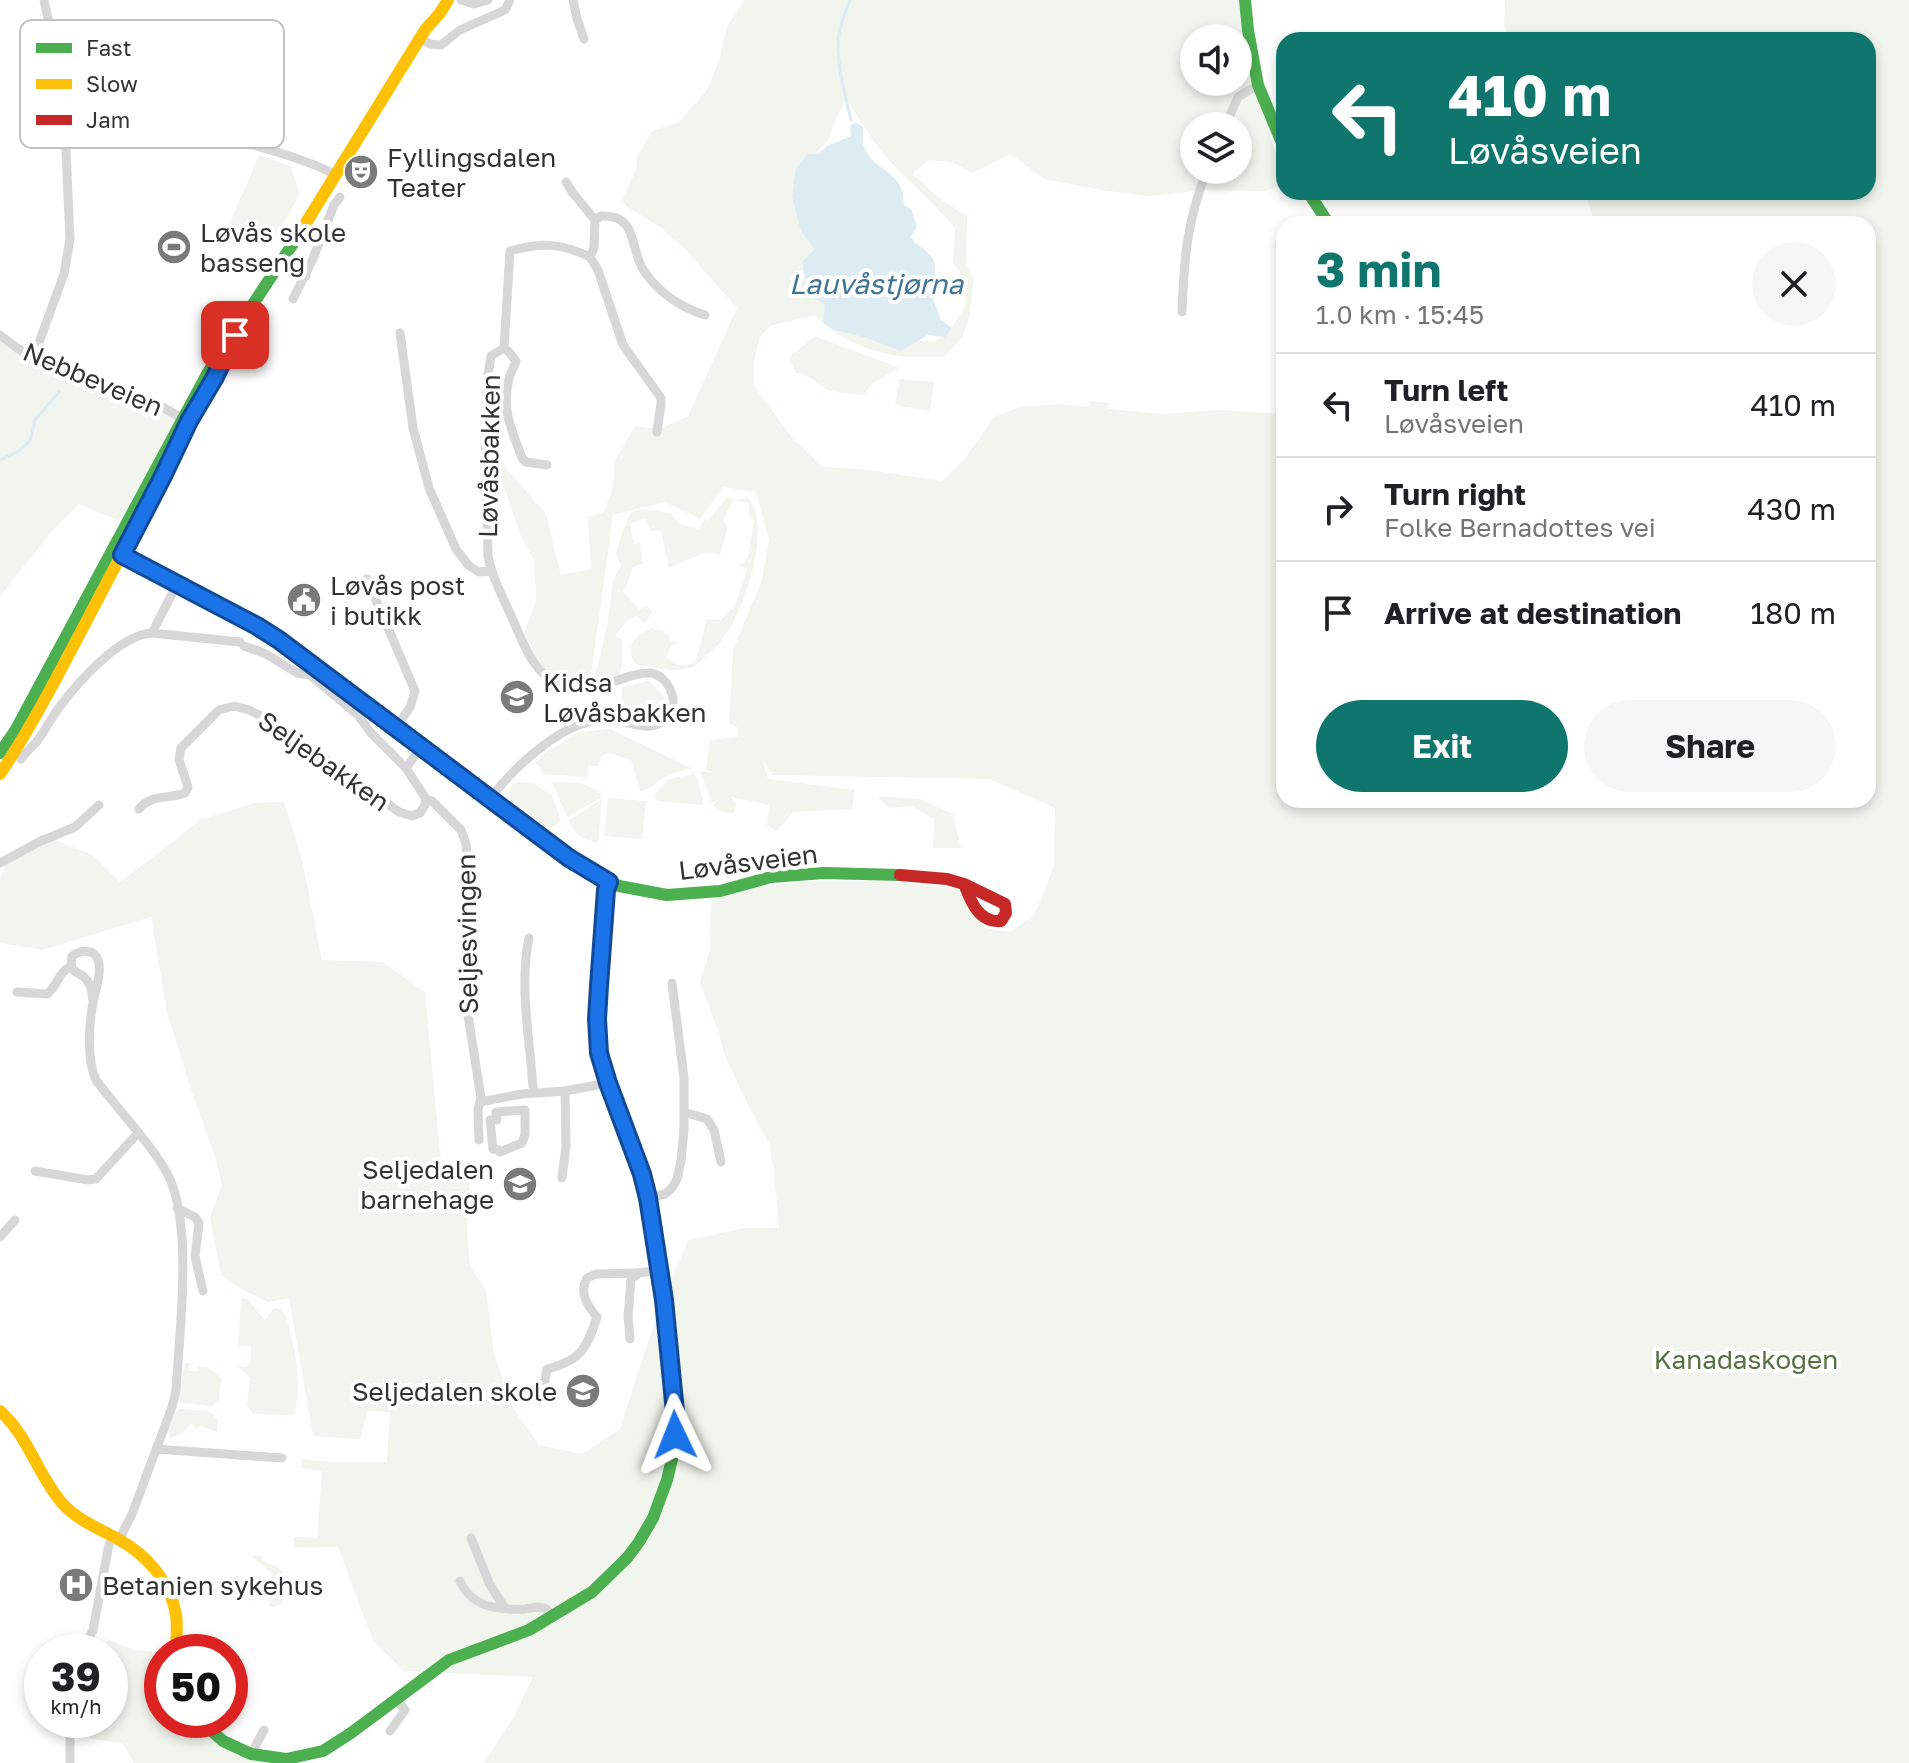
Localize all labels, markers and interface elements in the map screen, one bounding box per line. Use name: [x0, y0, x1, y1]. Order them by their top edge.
legend: [20, 20, 284, 148]
map controls: [1180, 24, 1252, 184]
button: sound: [1180, 24, 1252, 96]
text: Fast: [86, 34, 132, 61]
text: 410 m: [1448, 61, 1611, 128]
icon: left: [1316, 64, 1420, 168]
text: Slow: [86, 70, 138, 97]
text: Jam: [86, 106, 130, 133]
button: layers: [1180, 112, 1252, 184]
text: Løvåsveien: [1448, 129, 1642, 172]
place label: Fyllingsdalen Teater: [387, 142, 556, 203]
theatre icon: Fyllingsdalen Teater: [342, 153, 380, 191]
place label: Løvås skole basseng: [200, 217, 346, 278]
sports icon: Løvås skole basseng: [155, 228, 193, 266]
text: 3 min: [1316, 240, 1441, 298]
button: close: [1752, 242, 1836, 326]
water label: Lauvåstjørna: [789, 267, 964, 300]
text: 1.0 km · 15:45: [1316, 299, 1484, 330]
pin: [201, 301, 269, 369]
icon: arrive: [213, 313, 257, 357]
street label: Nebbeveien: [19, 336, 167, 422]
text: Turn left: [1384, 372, 1509, 408]
street label: Løvåsbakken: [472, 374, 506, 538]
icon: left: [1316, 383, 1360, 427]
text: 410 m: [1751, 387, 1836, 423]
text: Løvåsveien: [1384, 408, 1524, 439]
text: Turn right: [1384, 476, 1526, 512]
icon: right: [1316, 487, 1360, 531]
text: 430 m: [1748, 491, 1836, 527]
text: Folke Bernadottes vei: [1384, 512, 1656, 543]
place label: Løvås post i butikk: [330, 570, 465, 631]
public building icon: Løvås post i butikk: [285, 581, 323, 619]
icon: arrive: [1316, 591, 1360, 635]
text: Arrive at destination: [1384, 595, 1681, 631]
text: 180 m: [1751, 595, 1836, 631]
place label: Kidsa Løvåsbakken: [543, 667, 707, 728]
school or university icon: Kidsa Løvåsbakken: [498, 678, 536, 716]
button: Exit: [1316, 700, 1568, 792]
button: Share: [1584, 700, 1836, 792]
street label: Seljebakken: [253, 705, 395, 817]
street label: Løvåsveien: [677, 838, 819, 886]
street label: Seljesvingen: [450, 854, 484, 1014]
place label: Seljedalen barnehage: [360, 1154, 494, 1215]
school or university icon: Seljedalen barnehage: [501, 1165, 539, 1203]
park label: Kanadaskogen: [1654, 1344, 1838, 1375]
school or university icon: Seljedalen skole: [564, 1372, 602, 1410]
place label: Seljedalen skole: [352, 1376, 557, 1407]
position arrow: [633, 1393, 717, 1477]
hospital icon: Betanien sykehus: [57, 1566, 95, 1604]
place label: Betanien sykehus: [102, 1570, 323, 1601]
speed limit sign: 50: [144, 1634, 248, 1738]
text: 39: [51, 1652, 101, 1700]
text: km/h: [51, 1694, 101, 1718]

